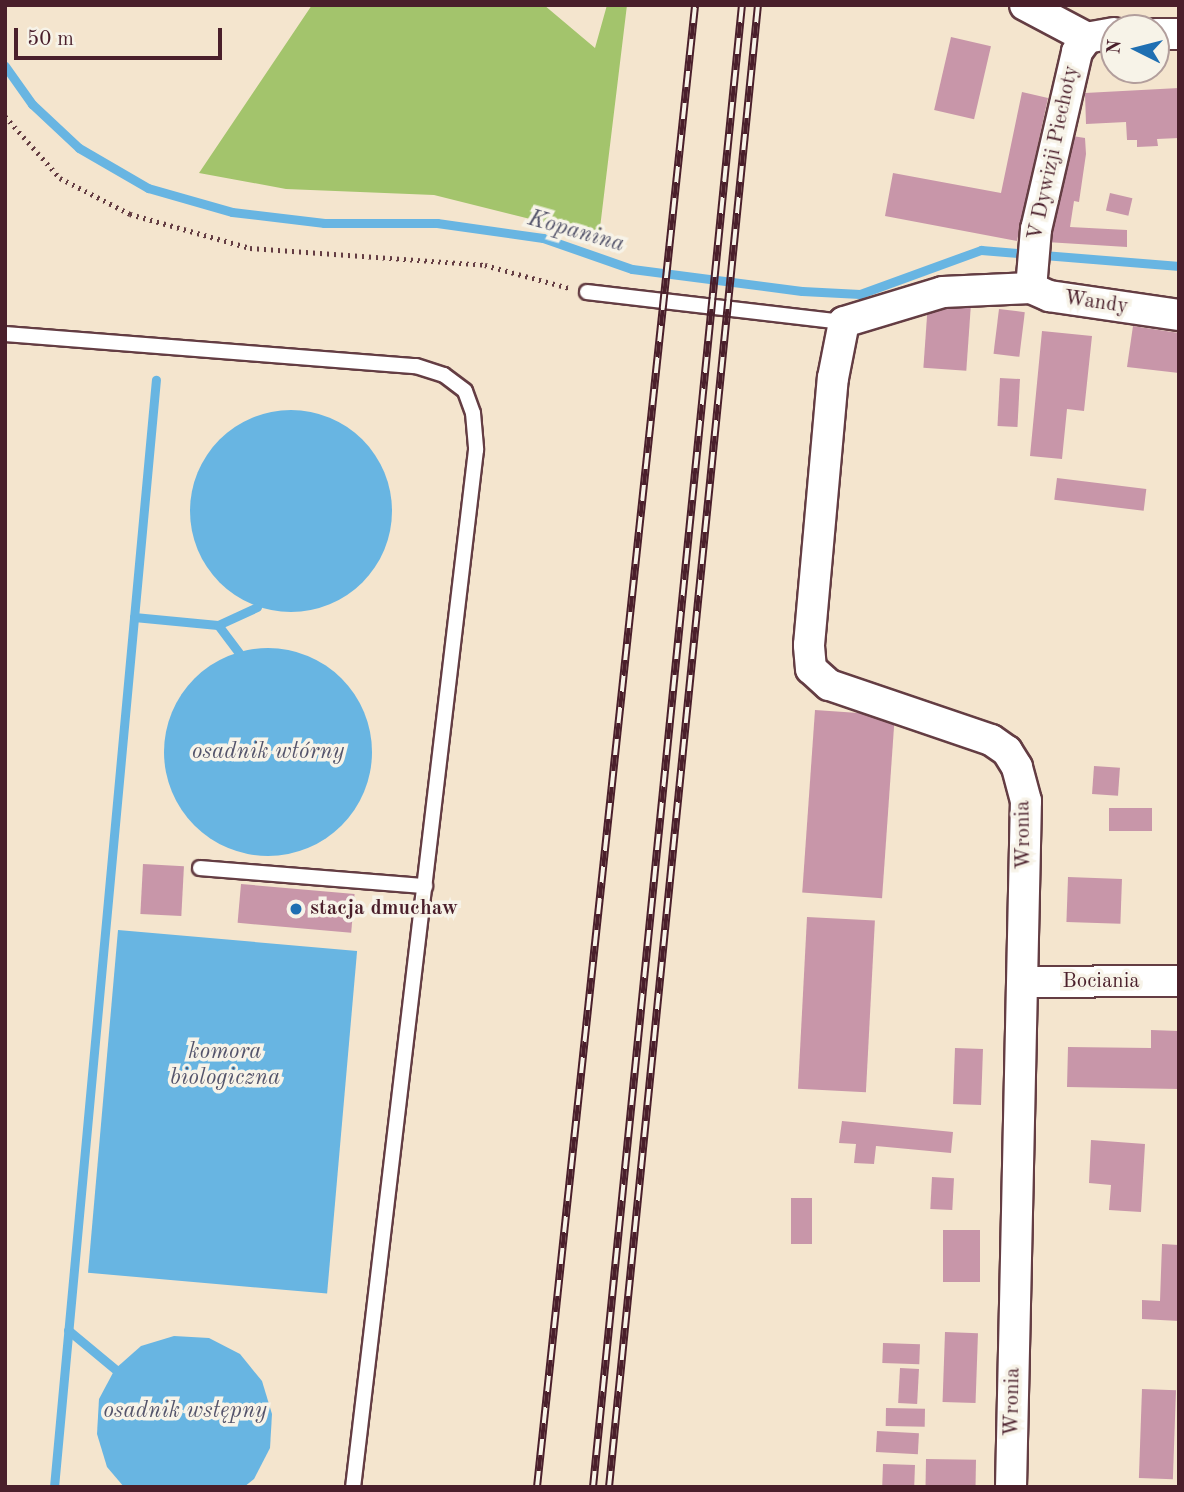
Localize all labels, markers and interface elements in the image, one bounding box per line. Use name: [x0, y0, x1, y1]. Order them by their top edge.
scale bar: [18, 14, 226, 58]
north arrow: [1100, 14, 1170, 84]
text: 50 m: [27, 29, 74, 50]
text: N: [1105, 39, 1126, 55]
street label: V Dywizji Piechoty: [1023, 63, 1085, 243]
water label: Kopanina: [525, 205, 627, 259]
street label: Wandy: [1062, 286, 1130, 320]
water label: osadnik wtórny: [192, 738, 344, 766]
street label: Wronia: [1011, 800, 1037, 870]
place label: stacja dmuchaw: [310, 896, 458, 922]
marker: stacja dmuchaw: [288, 901, 304, 917]
street label: Bociania: [1062, 969, 1140, 995]
water label: komora biologiczna: [170, 1038, 280, 1092]
street label: Wronia: [1000, 1367, 1026, 1437]
water label: osadnik wstępny: [103, 1397, 267, 1425]

